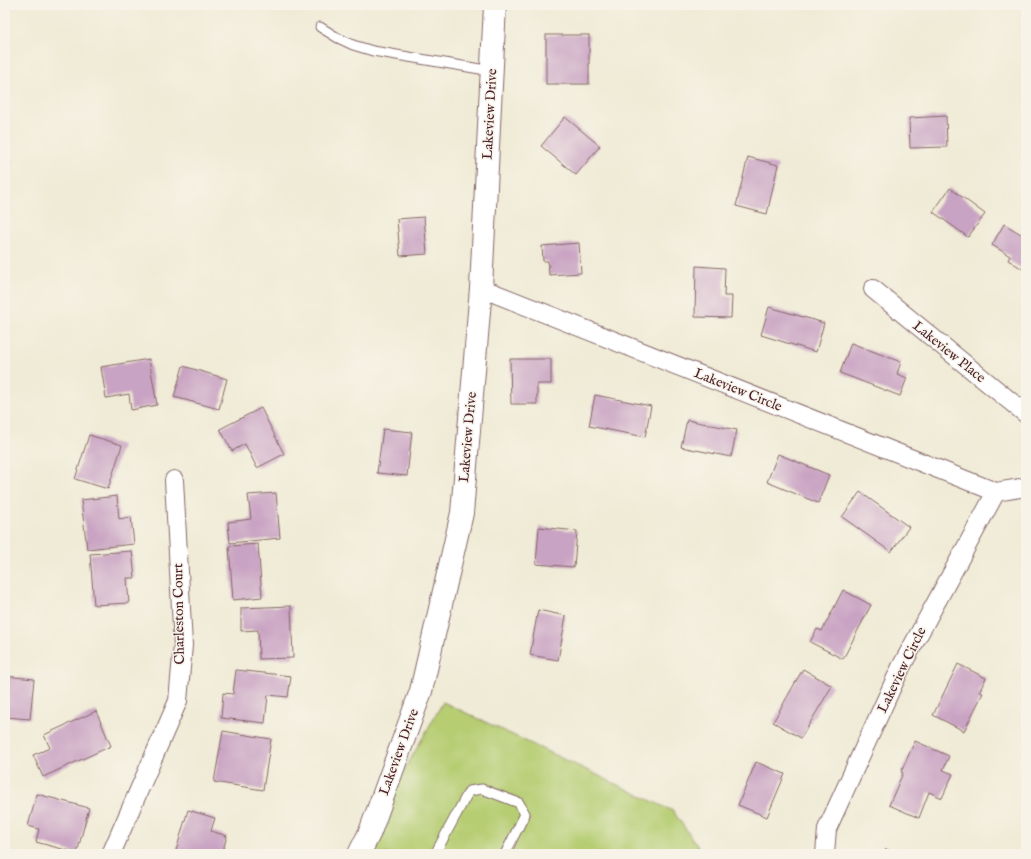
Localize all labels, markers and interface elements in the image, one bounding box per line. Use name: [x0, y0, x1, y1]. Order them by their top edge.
street label: Lakeview Drive: [479, 68, 501, 160]
street label: Lakeview Place: [909, 317, 990, 387]
street label: Lakeview Circle: [691, 364, 785, 416]
street label: Lakeview Drive: [455, 390, 481, 483]
street label: Charleston Court: [169, 563, 189, 665]
street label: Lakeview Circle: [873, 624, 931, 716]
street label: Lakeview Drive: [375, 706, 423, 798]

